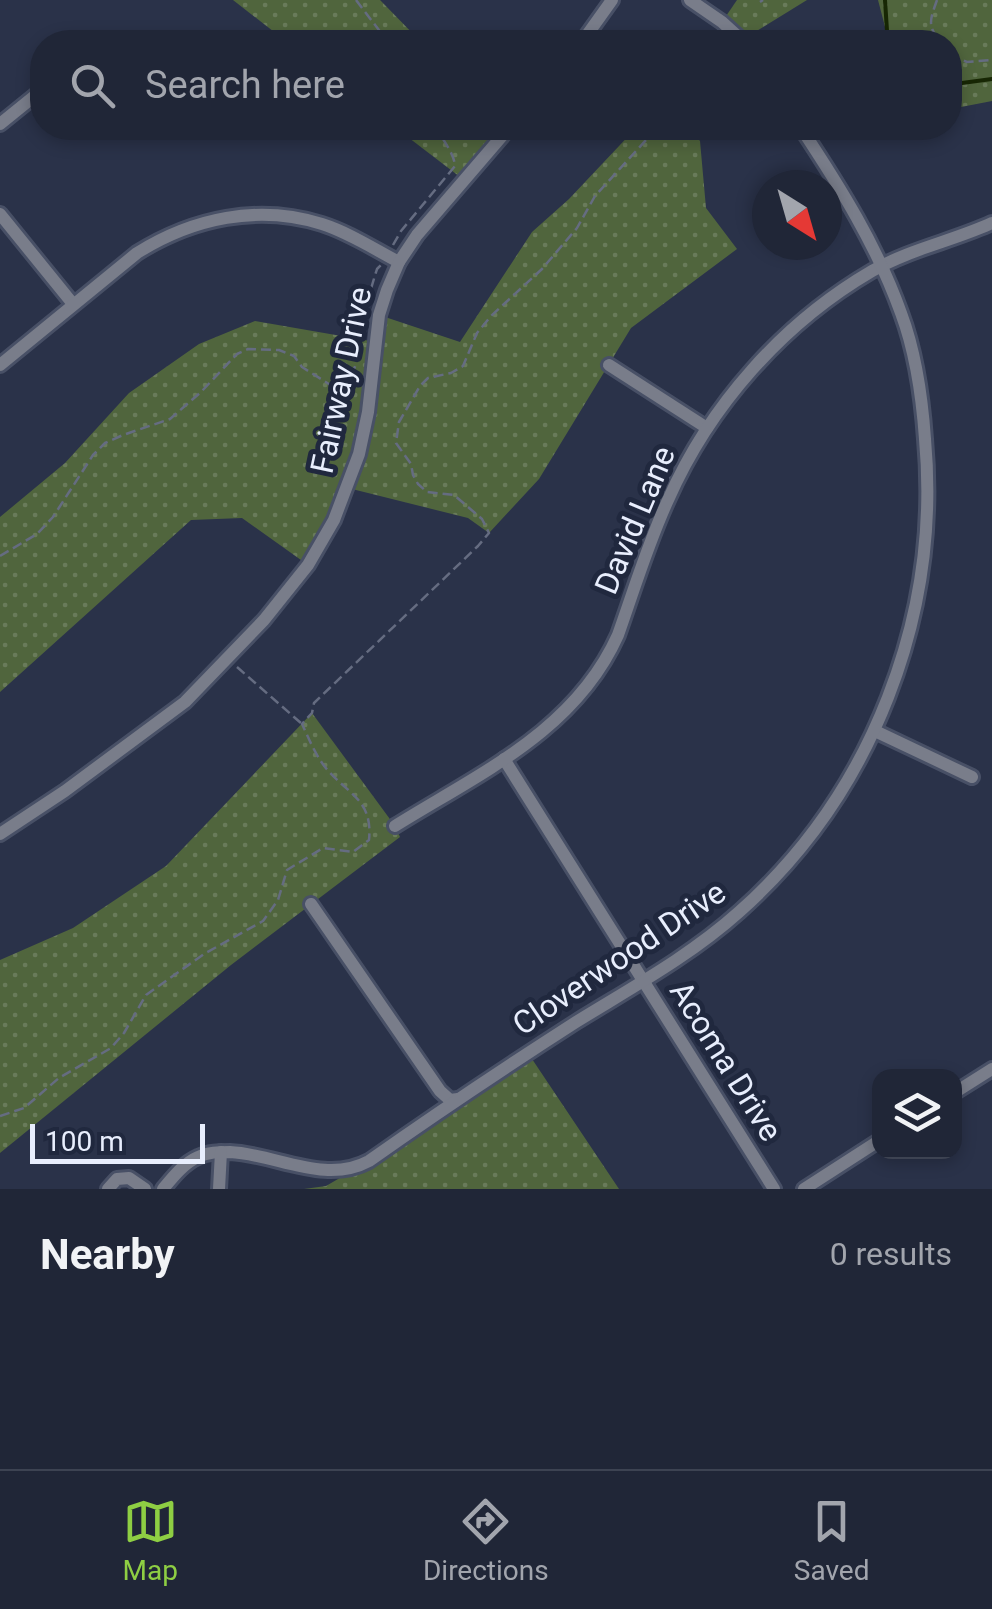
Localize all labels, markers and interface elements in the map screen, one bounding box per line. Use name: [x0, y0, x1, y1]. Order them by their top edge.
search box: [30, 30, 962, 140]
icon: search: [65, 58, 120, 113]
text: Search here: [145, 63, 345, 107]
north arrow: [752, 170, 842, 260]
street label: Fairway Drive: [303, 283, 379, 477]
street label: David Lane: [587, 440, 683, 600]
street label: Cloverwood Drive: [505, 873, 733, 1043]
street label: Acoma Drive: [662, 974, 790, 1148]
map controls: [872, 1069, 962, 1159]
button: layers: [872, 1069, 962, 1159]
scale bar: [30, 1119, 205, 1164]
text: 100 m: [45, 1125, 124, 1158]
text: Nearby: [40, 1230, 175, 1279]
text: 0 results: [830, 1235, 952, 1273]
tab: Map: [123, 1494, 178, 1587]
tab: Directions: [423, 1494, 549, 1587]
tab: Saved: [794, 1494, 869, 1587]

